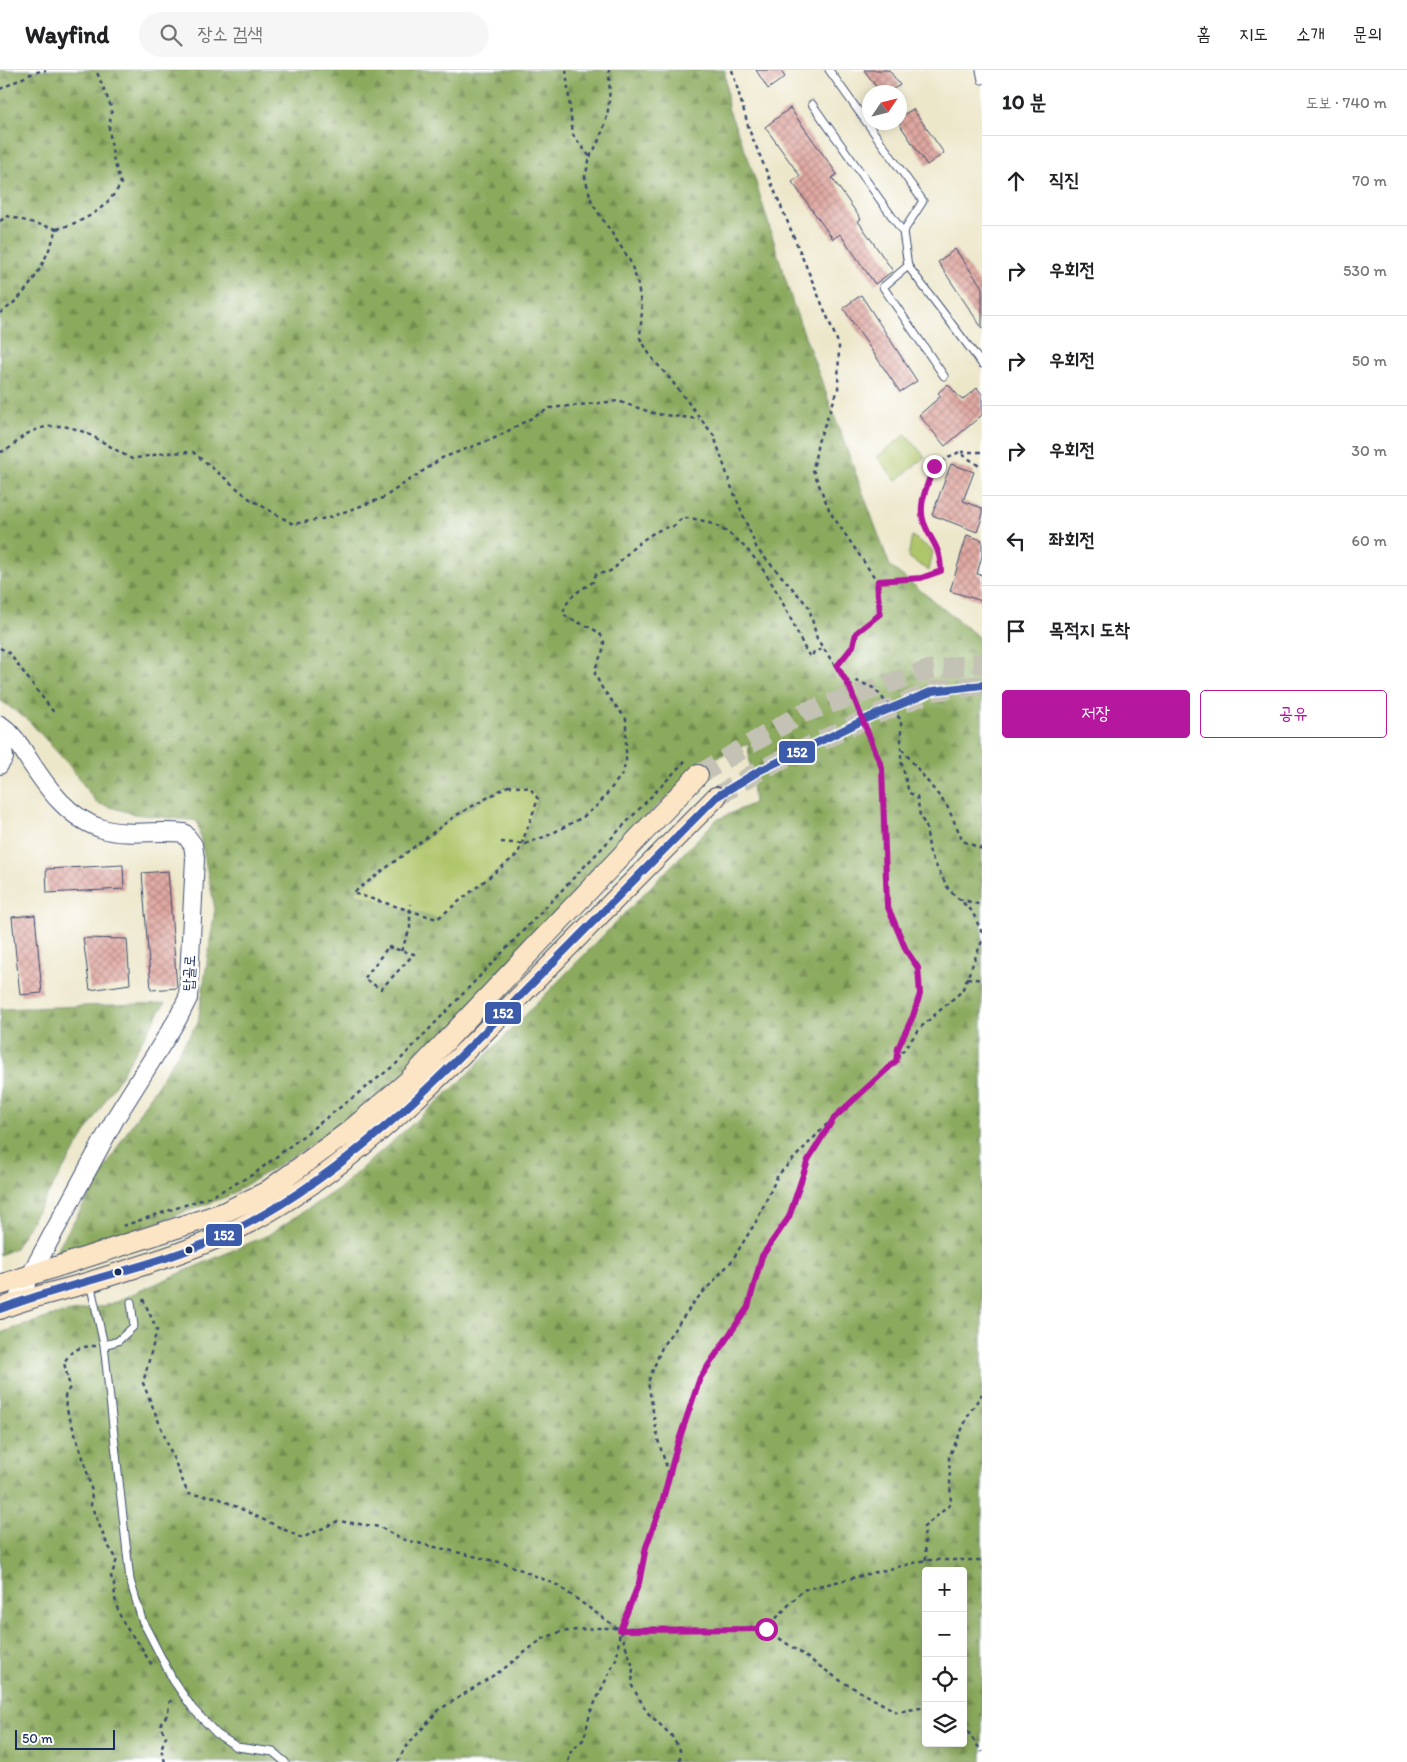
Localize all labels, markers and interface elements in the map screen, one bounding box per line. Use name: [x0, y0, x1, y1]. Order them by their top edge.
search box: [139, 12, 489, 57]
text: Wayfind: [25, 20, 109, 49]
icon: search: [157, 21, 185, 49]
text: 장소 검색: [197, 22, 263, 45]
text: 홈: [1197, 23, 1211, 45]
text: 지도: [1239, 23, 1268, 45]
text: 소개: [1296, 23, 1325, 45]
text: 문의: [1353, 23, 1382, 45]
north arrow: [862, 85, 907, 130]
text: 10 분: [1002, 89, 1046, 114]
text: 도보 · 740 m: [1306, 93, 1387, 112]
icon: ahead: [1002, 167, 1030, 195]
text: 직진: [1049, 168, 1080, 191]
text: 70 m: [1352, 171, 1387, 190]
icon: right: [1002, 257, 1030, 285]
text: 우회전: [1049, 258, 1095, 281]
text: 530 m: [1343, 261, 1387, 280]
icon: right: [1002, 347, 1030, 375]
text: 우회전: [1049, 348, 1095, 371]
text: 50 m: [1352, 351, 1387, 370]
icon: right: [1002, 437, 1030, 465]
text: 우회전: [1049, 438, 1095, 461]
text: 30 m: [1351, 441, 1387, 460]
route end: [923, 455, 946, 478]
icon: left: [1002, 527, 1030, 555]
text: 좌회전: [1049, 528, 1095, 551]
text: 60 m: [1352, 531, 1387, 550]
icon: arrive: [1002, 617, 1030, 645]
text: 목적지 도착: [1049, 618, 1130, 641]
button: 저장: [1002, 690, 1190, 738]
button: 공유: [1200, 690, 1387, 738]
line badge: 152: [778, 740, 816, 764]
text: 152: [786, 744, 808, 761]
street label: 탑골로: [179, 954, 199, 992]
line badge: 152: [484, 1001, 522, 1025]
text: 152: [492, 1005, 514, 1022]
line badge: 152: [205, 1223, 243, 1247]
text: 152: [213, 1227, 235, 1244]
unlabelled marker: [184, 1245, 194, 1255]
unlabelled marker: [113, 1267, 123, 1277]
map controls: [922, 1567, 967, 1747]
button: +: [922, 1567, 967, 1612]
button: −: [922, 1612, 967, 1657]
route start: [755, 1618, 778, 1641]
button: locate: [922, 1657, 967, 1702]
button: layers: [922, 1702, 967, 1747]
scale bar: [15, 1727, 115, 1750]
text: 50 m: [22, 1730, 53, 1747]

